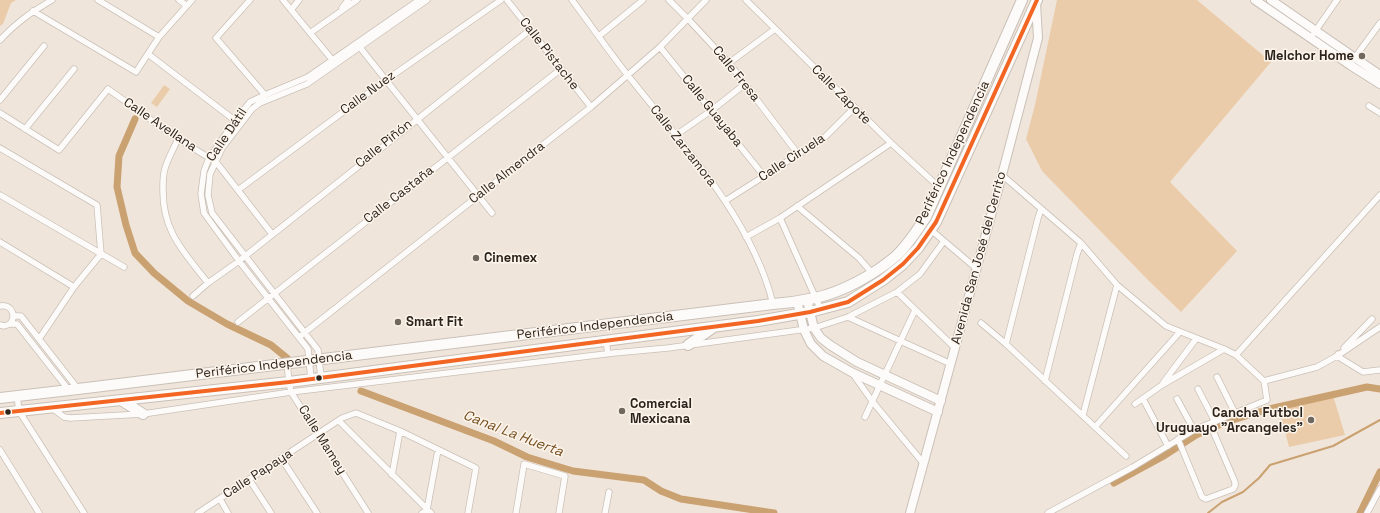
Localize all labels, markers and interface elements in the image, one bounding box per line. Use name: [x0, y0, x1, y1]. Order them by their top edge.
street label: Calle Pistache: [516, 15, 582, 93]
street label: Calle Fresa: [709, 43, 763, 105]
place label: Melchor Home: [1264, 48, 1354, 64]
marker: Melchor Home: [1357, 51, 1367, 61]
street label: Calle Zapote: [808, 62, 874, 128]
street label: Calle Nuez: [338, 68, 398, 118]
street label: Calle Guayaba: [678, 72, 746, 150]
street label: Periférico Independencia: [913, 78, 993, 228]
street label: Calle Avellana: [120, 95, 200, 155]
street label: Calle Zarzamora: [646, 102, 720, 190]
street label: Calle Dátil: [203, 105, 251, 165]
street label: Calle Piñón: [353, 116, 415, 172]
street label: Calle Ciruela: [756, 131, 828, 185]
street label: Calle Almendra: [466, 139, 548, 207]
street label: Calle Castaña: [361, 163, 437, 227]
street label: Avenida San José del Cerrito: [948, 170, 1010, 346]
place label: Cinemex: [484, 250, 537, 266]
marker: Cinemex: [471, 253, 481, 263]
street label: Periférico Independencia: [516, 309, 674, 343]
place label: Smart Fit: [406, 314, 463, 330]
marker: Smart Fit: [393, 317, 403, 327]
street label: Periférico Independencia: [195, 348, 353, 382]
unlabelled marker: [314, 373, 324, 383]
place label: Comercial Mexicana: [630, 396, 692, 427]
street label: Calle Mamey: [295, 402, 349, 478]
place label: Cancha Futbol Uruguayo "Arcangeles": [1156, 405, 1303, 436]
marker: Comercial Mexicana: [617, 406, 627, 416]
unlabelled marker: [3, 407, 13, 417]
water label: Canal La Huerta: [461, 407, 565, 461]
marker: Cancha Futbol Uruguayo "Arcangeles": [1306, 415, 1316, 425]
street label: Calle Papaya: [220, 446, 296, 502]

